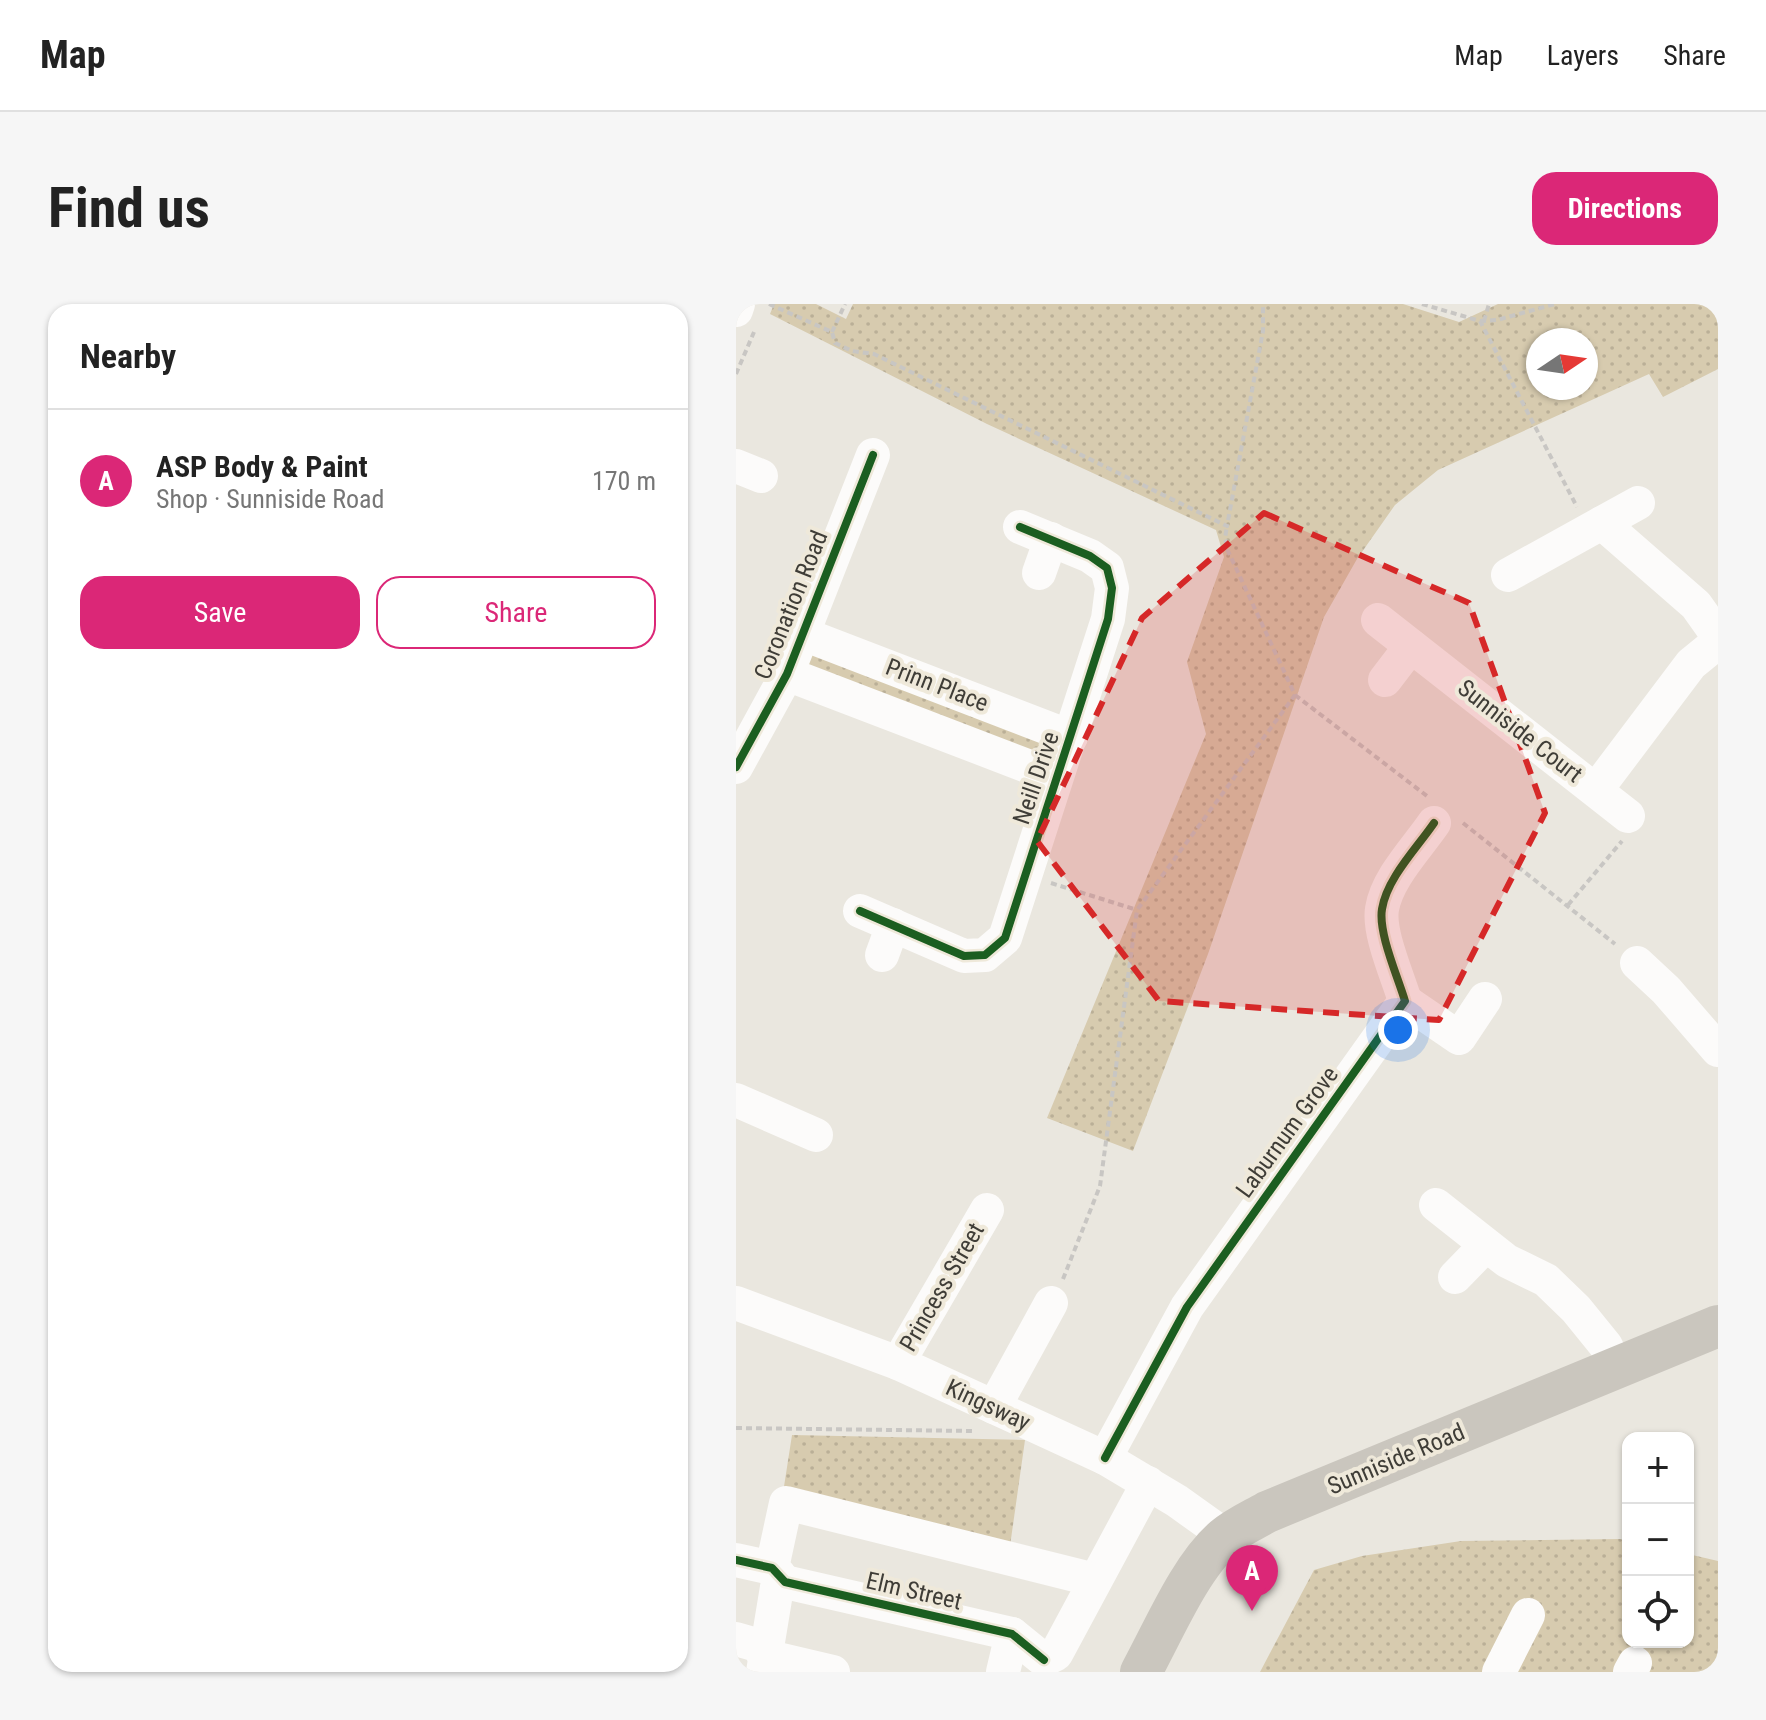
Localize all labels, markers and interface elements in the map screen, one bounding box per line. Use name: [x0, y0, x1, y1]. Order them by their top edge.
text: Map: [40, 33, 106, 77]
text: Map: [1454, 39, 1503, 72]
text: Layers: [1547, 39, 1619, 72]
text: Share: [1663, 39, 1726, 72]
button: Directions: [1532, 172, 1718, 245]
text: Find us: [48, 175, 210, 241]
north arrow: [1526, 328, 1598, 400]
text: Nearby: [80, 336, 176, 376]
text: ASP Body & Paint: [156, 449, 368, 484]
text: A: [98, 466, 114, 496]
text: 170 m: [592, 466, 656, 496]
text: Shop · Sunniside Road: [156, 484, 384, 514]
street label: Coronation Road: [748, 527, 834, 683]
button: Save: [80, 576, 360, 649]
button: Share: [376, 576, 656, 649]
street label: Prinn Place: [882, 653, 992, 717]
street label: Sunniside Court: [1452, 674, 1588, 788]
street label: Neill Drive: [1007, 728, 1065, 828]
your location: [1378, 1010, 1418, 1050]
street label: Laburnum Grove: [1230, 1061, 1344, 1203]
street label: Princess Street: [894, 1218, 990, 1356]
street label: Kingsway: [941, 1373, 1035, 1437]
street label: Sunniside Road: [1323, 1418, 1469, 1500]
map controls: [1622, 1432, 1694, 1648]
button: +: [1622, 1432, 1694, 1504]
button: −: [1622, 1504, 1694, 1576]
pin: A: [1226, 1545, 1278, 1611]
street label: Elm Street: [863, 1566, 965, 1616]
button: locate: [1622, 1576, 1694, 1648]

